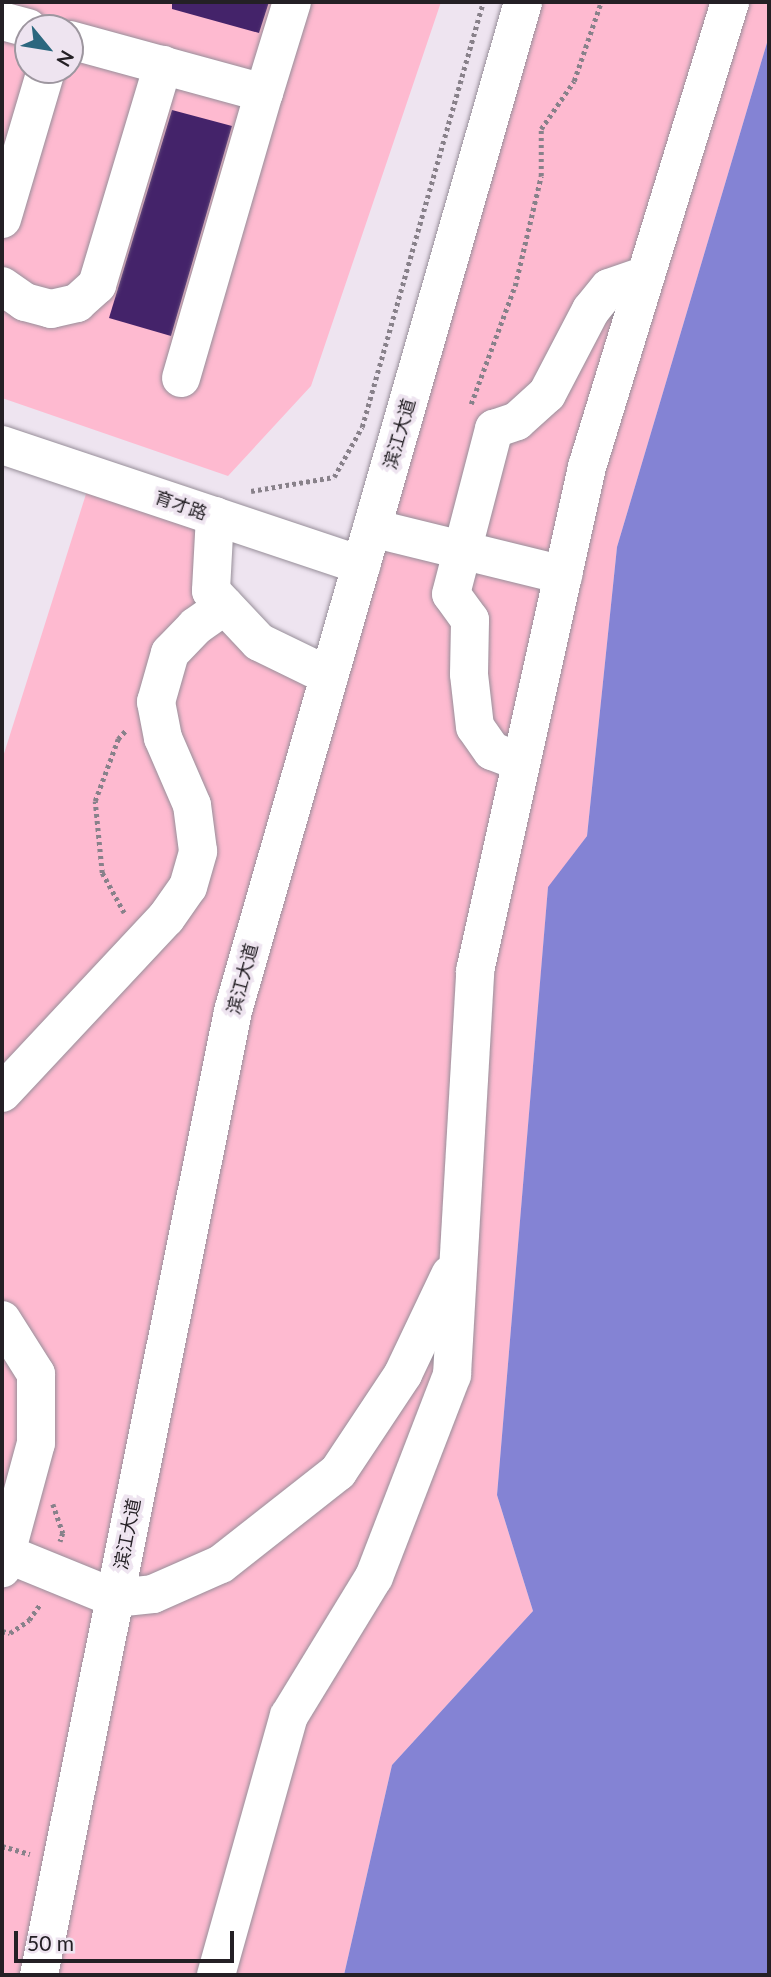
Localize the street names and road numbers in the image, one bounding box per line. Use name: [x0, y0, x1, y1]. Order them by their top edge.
street label: 滨江大道: [379, 396, 419, 472]
street label: 育才路: [152, 486, 210, 524]
street label: 滨江大道: [222, 941, 262, 1017]
street label: 滨江大道: [110, 1497, 144, 1571]

